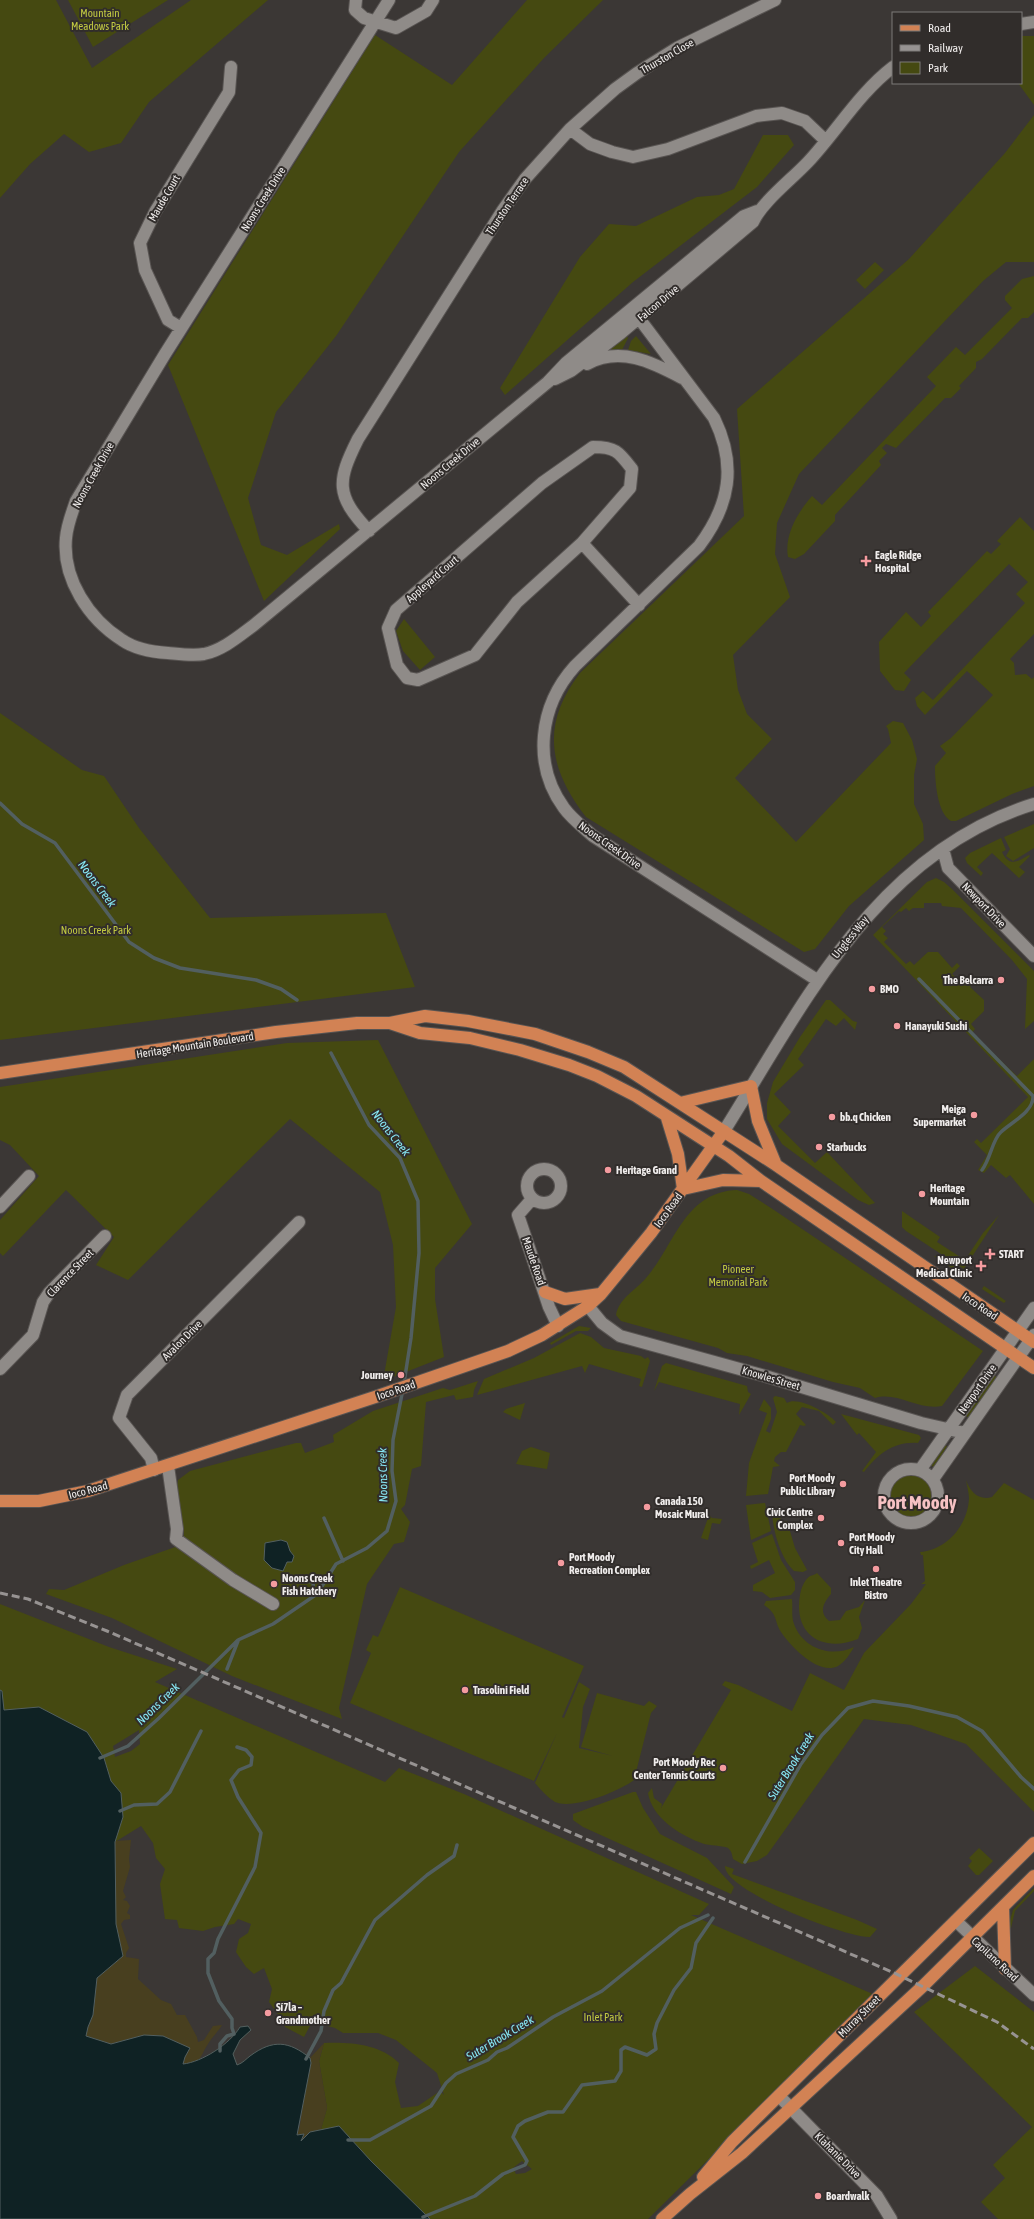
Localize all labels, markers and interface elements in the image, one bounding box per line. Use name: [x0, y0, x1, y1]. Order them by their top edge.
park label: Mountain Meadows Park: [71, 7, 129, 32]
legend: [892, 12, 1022, 84]
text: Road: [928, 21, 951, 35]
street label: Thurston Close: [638, 36, 696, 76]
text: Railway: [928, 41, 963, 55]
text: Park: [928, 61, 949, 75]
street label: Noons Creek Drive: [238, 165, 288, 233]
street label: Maude Court: [146, 173, 182, 223]
street label: Thurston Terrace: [483, 175, 531, 237]
street label: Falcon Drive: [635, 282, 681, 324]
street label: Noons Creek Drive: [418, 435, 482, 491]
street label: Noons Creek Drive: [70, 440, 116, 510]
place label: Eagle Ridge Hospital: [875, 549, 922, 574]
street label: Appleyard Court: [404, 553, 460, 605]
marker: Eagle Ridge Hospital: [860, 555, 872, 567]
street label: Noons Creek Drive: [576, 819, 644, 871]
water label: Noons Creek: [75, 858, 119, 911]
street label: Newport Drive: [960, 880, 1008, 930]
street label: Ungless Way: [829, 913, 871, 961]
park label: Noons Creek Park: [61, 924, 131, 936]
place label: The Belcarra: [943, 974, 993, 986]
marker: The Belcarra: [996, 975, 1006, 985]
place label: BMO: [880, 983, 900, 995]
marker: BMO: [867, 984, 877, 994]
place label: Hanayuki Sushi: [905, 1020, 968, 1032]
marker: Hanayuki Sushi: [892, 1021, 902, 1031]
street label: Heritage Mountain Boulevard: [135, 1030, 255, 1060]
place label: Meiga Supermarket: [914, 1103, 967, 1128]
water label: Noons Creek: [369, 1107, 414, 1159]
marker: Meiga Supermarket: [969, 1110, 979, 1120]
place label: bb.q Chicken: [840, 1111, 891, 1123]
marker: bb.q Chicken: [827, 1112, 837, 1122]
place label: Starbucks: [827, 1141, 867, 1153]
marker: Starbucks: [814, 1142, 824, 1152]
place label: Heritage Grand: [616, 1164, 677, 1176]
marker: Heritage Grand: [603, 1165, 613, 1175]
place label: Heritage Mountain: [930, 1182, 969, 1207]
marker: Heritage Mountain: [917, 1189, 927, 1199]
street label: Ioco Road: [651, 1190, 685, 1230]
street label: Maude Road: [520, 1235, 548, 1287]
street label: Clarence Street: [44, 1247, 96, 1299]
marker: START: [984, 1248, 996, 1260]
place label: START: [999, 1248, 1024, 1260]
place label: Newport Medical Clinic: [916, 1254, 973, 1279]
marker: Newport Medical Clinic: [975, 1260, 987, 1272]
park label: Pioneer Memorial Park: [708, 1263, 768, 1288]
street label: Ioco Road: [960, 1290, 1000, 1322]
street label: Avalon Drive: [160, 1318, 204, 1362]
street label: Newport Drive: [956, 1362, 998, 1416]
street label: Knowles Street: [741, 1364, 801, 1392]
place label: Journey: [360, 1369, 393, 1381]
marker: Journey: [396, 1370, 406, 1380]
street label: Ioco Road: [375, 1378, 417, 1402]
water label: Noons Creek: [376, 1447, 390, 1502]
place label: Port Moody Public Library: [780, 1472, 835, 1497]
street label: Ioco Road: [67, 1479, 109, 1501]
marker: Port Moody Public Library: [838, 1479, 848, 1489]
district label: Port Moody: [878, 1491, 957, 1513]
place label: Canada 150 Mosaic Mural: [655, 1495, 709, 1520]
marker: Canada 150 Mosaic Mural: [642, 1502, 652, 1512]
place label: Civic Centre Complex: [766, 1506, 814, 1531]
marker: Civic Centre Complex: [816, 1513, 826, 1523]
place label: Port Moody City Hall: [849, 1531, 895, 1556]
marker: Port Moody City Hall: [836, 1538, 846, 1548]
place label: Port Moody Recreation Complex: [569, 1551, 651, 1576]
marker: Port Moody Recreation Complex: [556, 1558, 566, 1568]
marker: Inlet Theatre Bistro: [871, 1564, 881, 1574]
place label: Noons Creek Fish Hatchery: [282, 1572, 337, 1597]
place label: Inlet Theatre Bistro: [850, 1576, 902, 1601]
marker: Noons Creek Fish Hatchery: [269, 1579, 279, 1589]
water label: Noons Creek: [134, 1680, 183, 1728]
place label: Trasolini Field: [473, 1684, 529, 1696]
marker: Trasolini Field: [460, 1685, 470, 1695]
water label: Suter Brook Creek: [764, 1729, 818, 1803]
place label: Port Moody Rec Center Tennis Courts: [634, 1756, 716, 1781]
marker: Port Moody Rec Center Tennis Courts: [718, 1763, 728, 1773]
street label: Capilano Road: [969, 1935, 1021, 1983]
street label: Murray Street: [836, 1993, 882, 2039]
place label: Sí7la – Grandmother: [276, 2001, 331, 2026]
marker: Sí7la – Grandmother: [263, 2008, 273, 2018]
park label: Inlet Park: [584, 2011, 623, 2023]
water label: Suter Brook Creek: [463, 2012, 537, 2064]
street label: Klahanie Drive: [813, 2130, 863, 2180]
place label: Boardwalk: [826, 2190, 869, 2202]
marker: Boardwalk: [813, 2191, 823, 2201]

